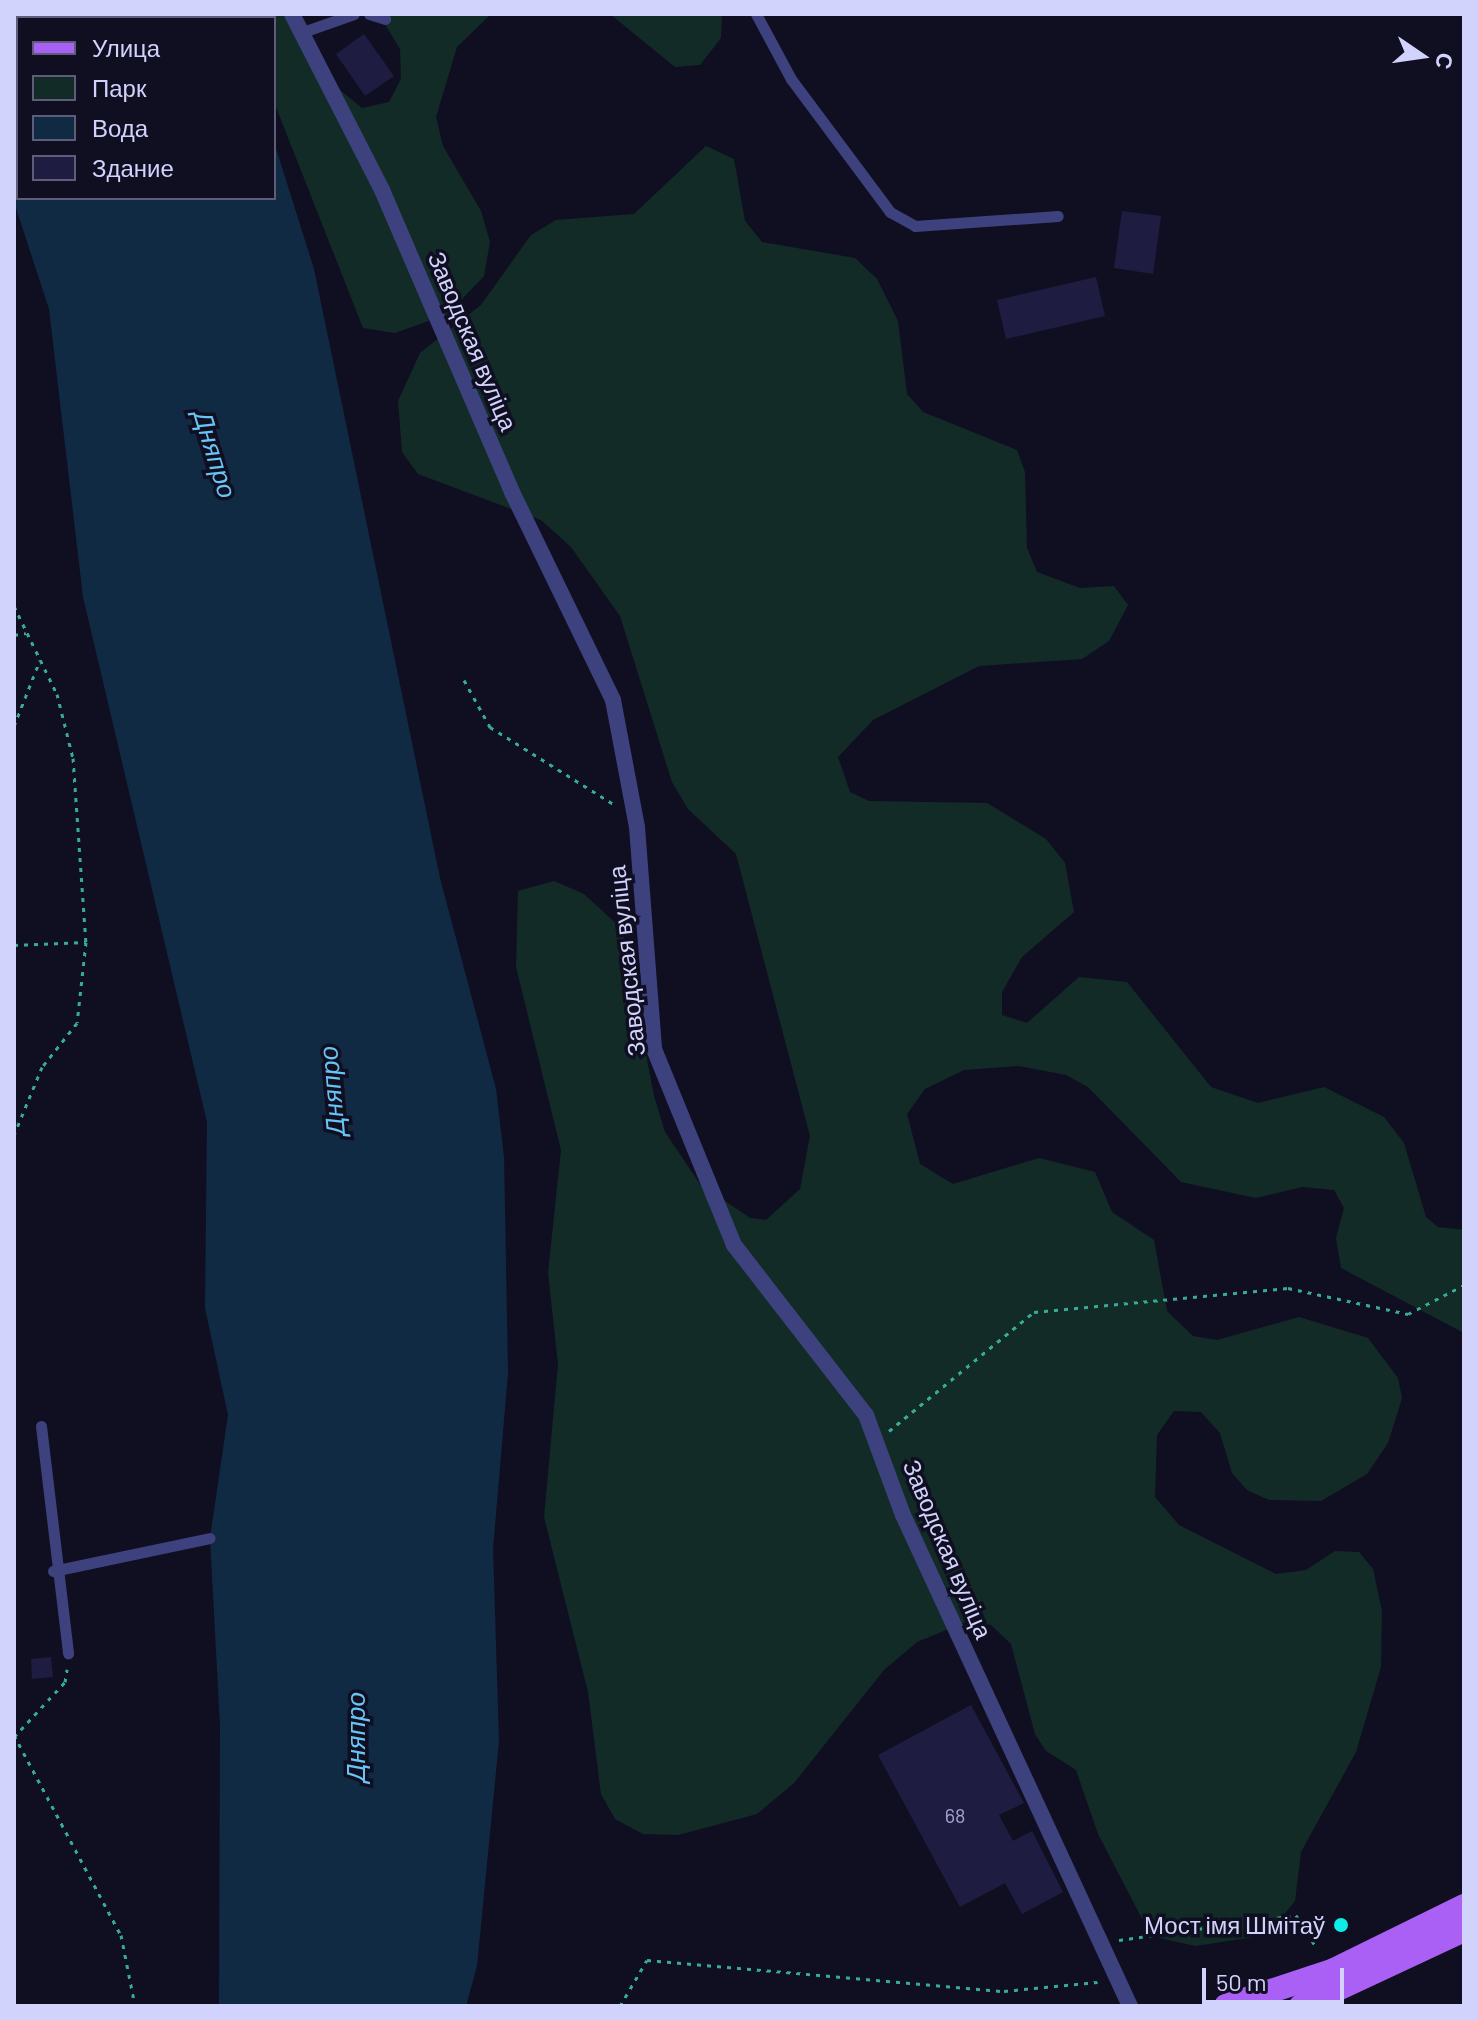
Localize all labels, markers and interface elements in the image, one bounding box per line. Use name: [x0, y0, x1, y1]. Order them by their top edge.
legend: [16, 16, 276, 200]
north arrow: [1382, 16, 1462, 96]
text: Улица: [92, 33, 160, 62]
text: С: [1431, 51, 1460, 72]
text: Парк: [92, 73, 146, 102]
text: Вода: [92, 113, 148, 142]
text: Здание: [92, 153, 174, 182]
street label: Заводская вуліца: [422, 247, 524, 435]
water label: Дняпро: [188, 407, 244, 501]
street label: Заводская вуліца: [602, 864, 650, 1058]
water label: Дняпро: [312, 1045, 350, 1137]
street label: Заводская вуліца: [897, 1455, 999, 1643]
water label: Дняпро: [339, 1692, 371, 1782]
house number: 68: [945, 1803, 965, 1827]
place label: Мост імя Шмітаў: [1144, 1911, 1325, 1939]
marker: Мост імя Шмітаў: [1332, 1916, 1350, 1934]
scale bar: [1206, 1952, 1348, 2002]
text: 50 m: [1216, 1967, 1267, 1996]

